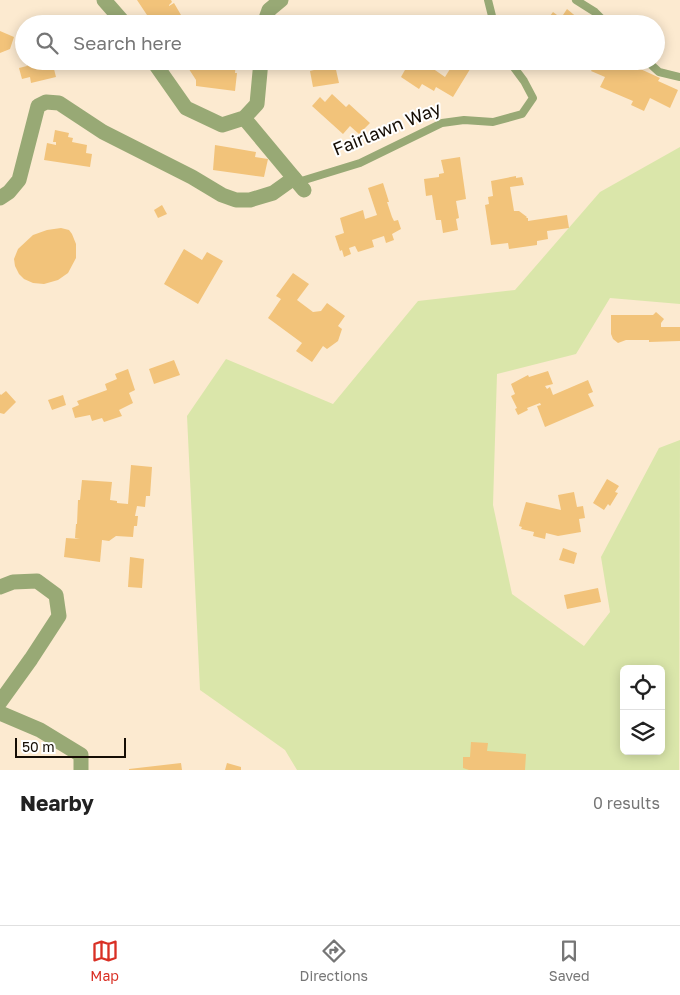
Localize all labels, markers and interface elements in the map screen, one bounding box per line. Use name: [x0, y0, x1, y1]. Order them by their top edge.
search box: [15, 15, 665, 70]
icon: search: [33, 29, 61, 57]
text: Search here: [73, 31, 182, 54]
street label: Fairlawn Way: [329, 96, 444, 160]
map controls: [620, 665, 665, 755]
button: locate: [620, 665, 665, 710]
button: layers: [620, 710, 665, 755]
scale bar: [15, 735, 126, 758]
text: 50 m: [22, 738, 55, 755]
text: Nearby: [20, 790, 94, 816]
text: 0 results: [593, 793, 660, 813]
tab: Map: [90, 937, 119, 984]
tab: Directions: [300, 937, 368, 984]
tab: Saved: [549, 937, 590, 984]

